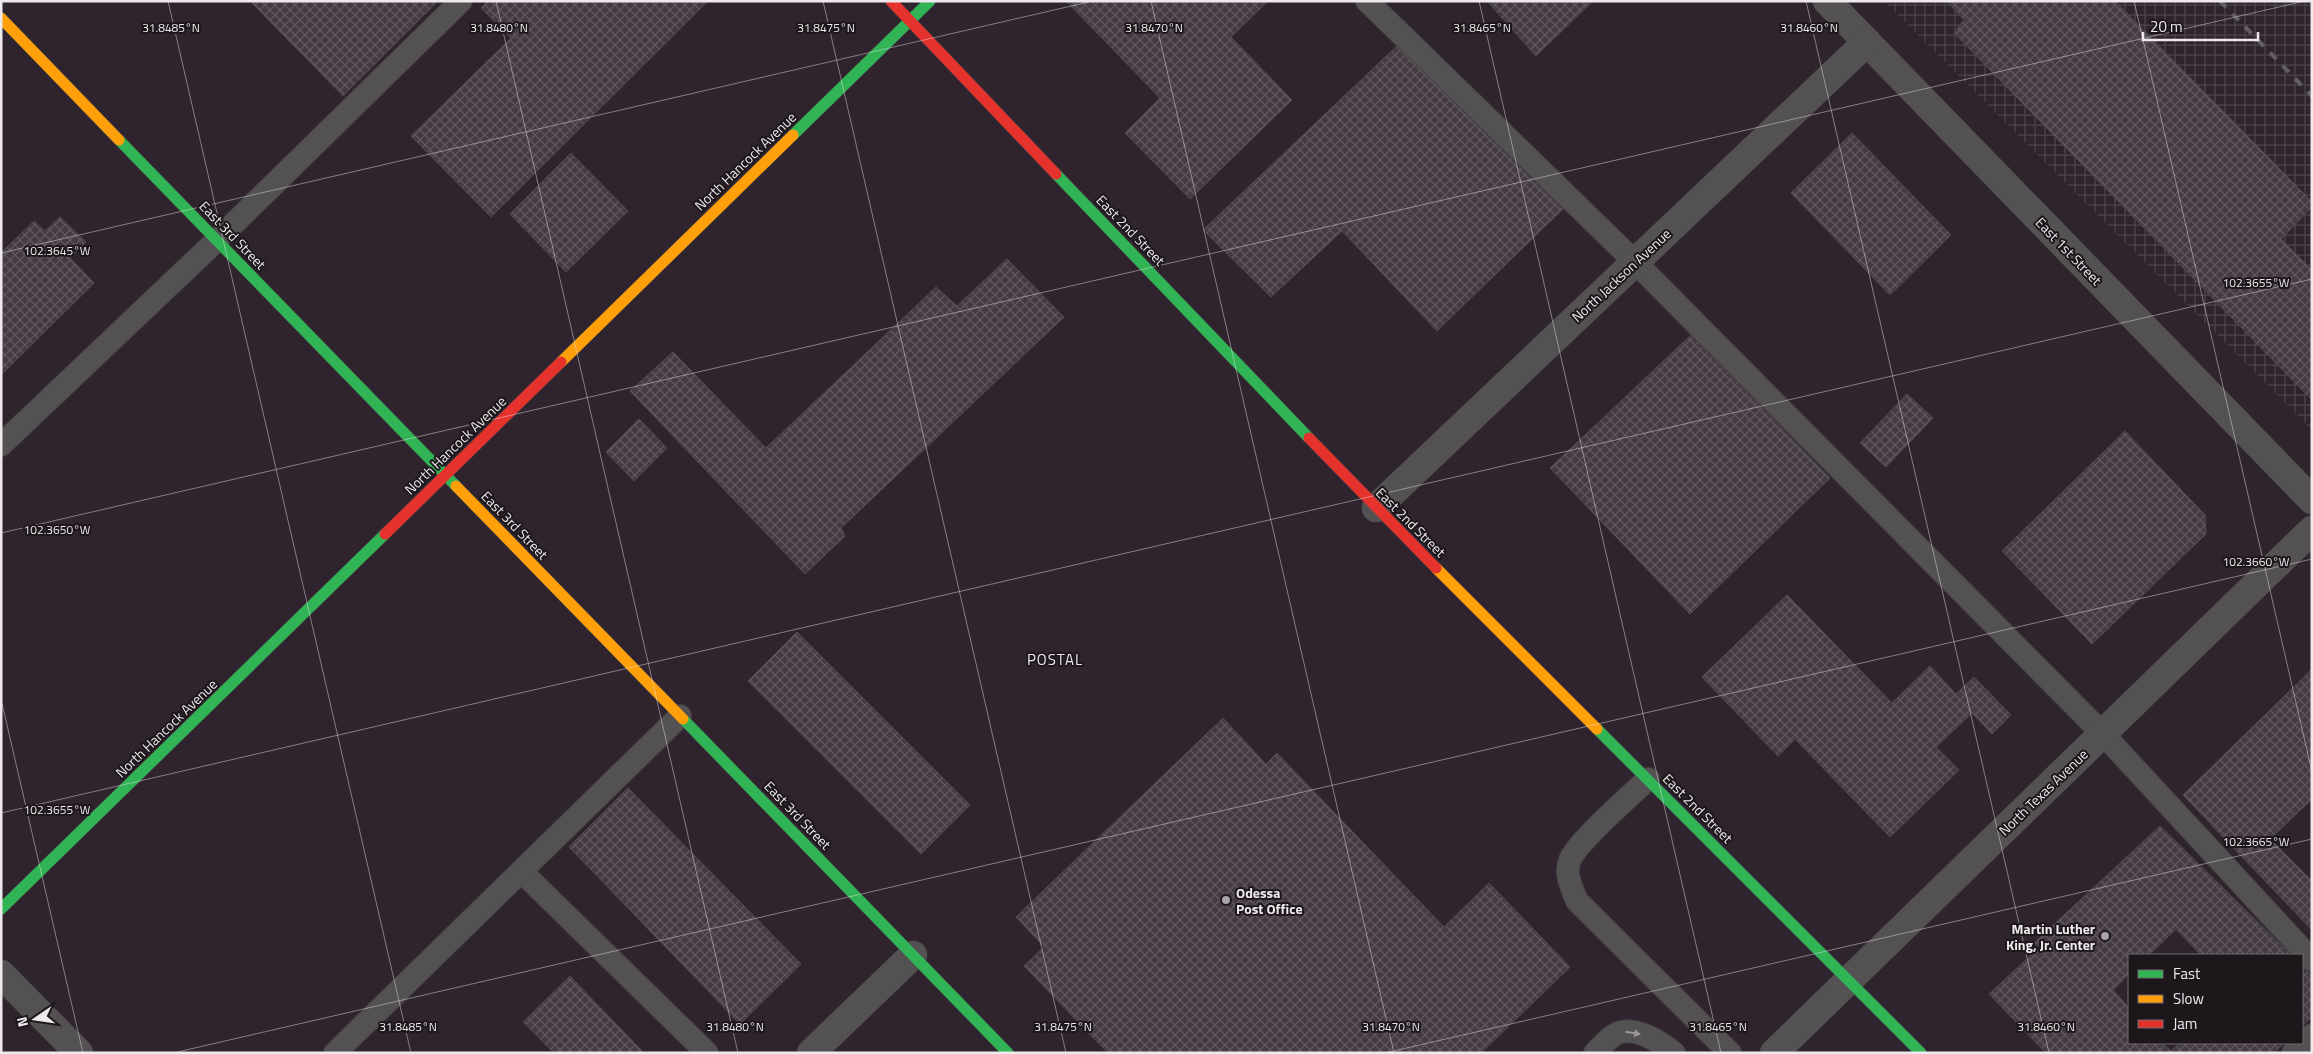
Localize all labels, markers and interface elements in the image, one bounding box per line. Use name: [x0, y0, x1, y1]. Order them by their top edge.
scale bar: [2143, 10, 2258, 42]
text: 20 m: [2150, 15, 2183, 38]
text: 31.8485°N: [142, 18, 200, 37]
text: 31.8480°N: [470, 18, 528, 37]
text: 31.8475°N: [797, 18, 855, 37]
text: 31.8470°N: [1125, 18, 1183, 37]
text: 31.8465°N: [1453, 18, 1511, 37]
text: 31.8460°N: [1780, 18, 1838, 37]
street label: North Hancock Avenue: [689, 107, 801, 215]
street label: East 2nd Street: [1092, 190, 1170, 270]
street label: East 3rd Street: [195, 196, 271, 274]
street label: East 1st Street: [2031, 212, 2107, 290]
street label: North Jackson Avenue: [1567, 223, 1675, 327]
text: 102.3645°W: [24, 241, 91, 260]
text: 102.3655°W: [2223, 273, 2290, 292]
street label: North Hancock Avenue: [399, 391, 511, 499]
street label: East 2nd Street: [1371, 482, 1451, 562]
street label: East 3rd Street: [477, 486, 553, 564]
text: 102.3650°W: [24, 520, 91, 539]
text: 102.3660°W: [2223, 552, 2290, 571]
district label: POSTAL: [1027, 648, 1083, 671]
street label: North Hancock Avenue: [110, 674, 222, 782]
street label: North Texas Avenue: [1994, 744, 2092, 840]
street label: East 2nd Street: [1658, 768, 1738, 848]
street label: East 3rd Street: [760, 776, 836, 854]
text: 102.3655°W: [24, 800, 91, 819]
text: 102.3665°W: [2223, 832, 2290, 851]
place label: Odessa Post Office: [1236, 882, 1303, 919]
marker: Odessa Post Office: [1220, 894, 1232, 906]
place label: Martin Luther King, Jr. Center: [2006, 918, 2095, 955]
marker: Martin Luther King, Jr. Center: [2099, 930, 2111, 942]
legend: [2128, 954, 2303, 1044]
text: Fast: [2173, 962, 2201, 985]
text: Slow: [2173, 987, 2204, 1010]
north arrow: [10, 994, 60, 1044]
text: Jam: [2173, 1012, 2197, 1035]
text: N: [11, 1015, 33, 1029]
text: 31.8485°N: [379, 1017, 437, 1036]
text: 31.8480°N: [706, 1017, 764, 1036]
text: 31.8475°N: [1034, 1017, 1092, 1036]
text: 31.8470°N: [1362, 1017, 1420, 1036]
text: 31.8465°N: [1689, 1017, 1747, 1036]
text: 31.8460°N: [2017, 1017, 2075, 1036]
one-way arrow: [1625, 1029, 1641, 1037]

